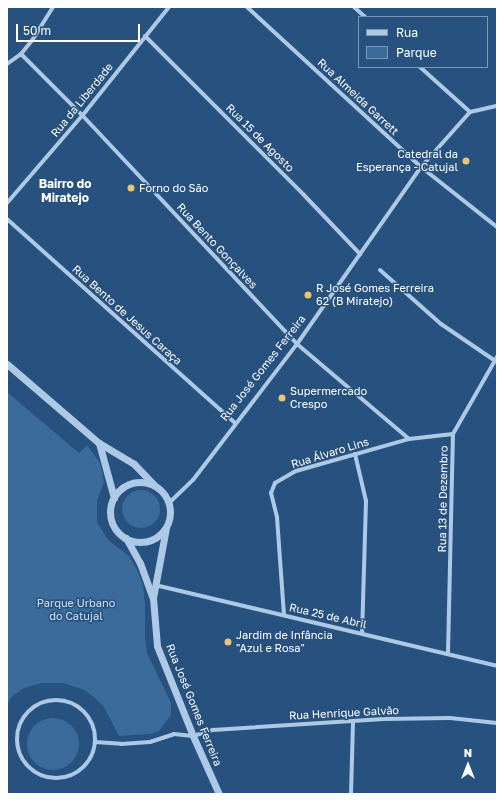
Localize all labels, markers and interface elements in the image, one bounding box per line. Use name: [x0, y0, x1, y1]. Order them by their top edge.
scale bar: [18, 16, 142, 42]
legend: [358, 16, 488, 68]
text: 50 m: [23, 23, 51, 38]
text: Rua: [396, 25, 418, 40]
text: Parque: [396, 45, 437, 60]
street label: Rua Almeida Garrett: [315, 56, 401, 138]
street label: Rua da Liberdade: [48, 60, 116, 140]
street label: Rua 15 de Agosto: [223, 101, 297, 175]
place label: Catedral da Esperança - Catujal: [356, 148, 458, 174]
marker: Catedral da Esperança - Catujal: [461, 156, 471, 166]
district label: Bairro do Miratejo: [39, 177, 91, 205]
place label: Forno do São: [139, 181, 208, 195]
marker: Forno do São: [126, 183, 136, 193]
street label: Rua Bento Gonçalves: [174, 201, 260, 291]
street label: Rua Bento de Jesus Caraça: [70, 262, 184, 368]
place label: R José Gomes Ferreira 62 (B Miratejo): [316, 282, 434, 308]
marker: R José Gomes Ferreira 62 (B Miratejo): [303, 290, 313, 300]
street label: Rua José Gomes Ferreira: [218, 312, 308, 424]
place label: Supermercado Crespo: [290, 385, 367, 411]
marker: Supermercado Crespo: [277, 393, 287, 403]
street label: Rua Álvaro Lins: [289, 435, 371, 471]
street label: Rua 13 de Dezembro: [435, 446, 451, 552]
park label: Parque Urbano do Catujal: [37, 597, 115, 623]
street label: Rua 25 de Abril: [288, 601, 368, 631]
place label: Jardim de Infância "Azul e Rosa": [236, 629, 333, 655]
marker: Jardim de Infância "Azul e Rosa": [223, 637, 233, 647]
street label: Rua José Gomes Ferreira: [163, 642, 225, 768]
street label: Rua Henrique Galvão: [289, 704, 399, 722]
north arrow: [448, 745, 488, 785]
text: N: [464, 746, 472, 759]

